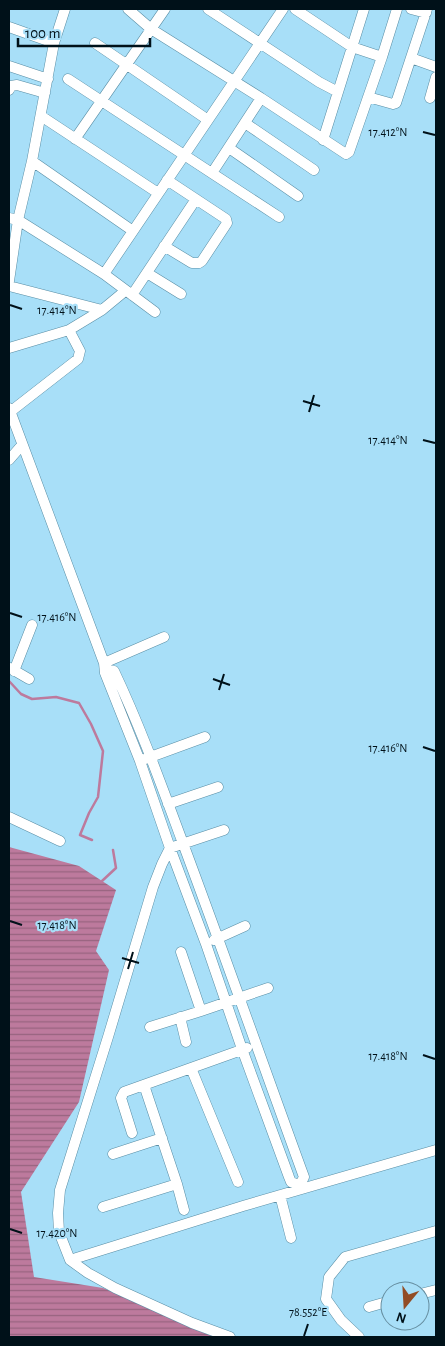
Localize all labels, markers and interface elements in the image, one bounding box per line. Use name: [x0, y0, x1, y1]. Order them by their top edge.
scale bar: [18, 15, 150, 47]
text: 100 m: [25, 26, 60, 41]
text: 17.412°N: [369, 126, 407, 138]
text: 17.414°N: [37, 304, 77, 316]
text: 17.414°N: [368, 434, 408, 446]
text: 17.416°N: [37, 611, 77, 623]
text: 17.416°N: [368, 742, 408, 754]
text: 17.418°N: [37, 919, 77, 931]
text: 17.418°N: [368, 1050, 408, 1062]
text: 17.420°N: [36, 1227, 78, 1239]
north arrow: [380, 1281, 430, 1331]
text: 78.552°E: [289, 1306, 327, 1318]
text: N: [394, 1309, 408, 1326]

